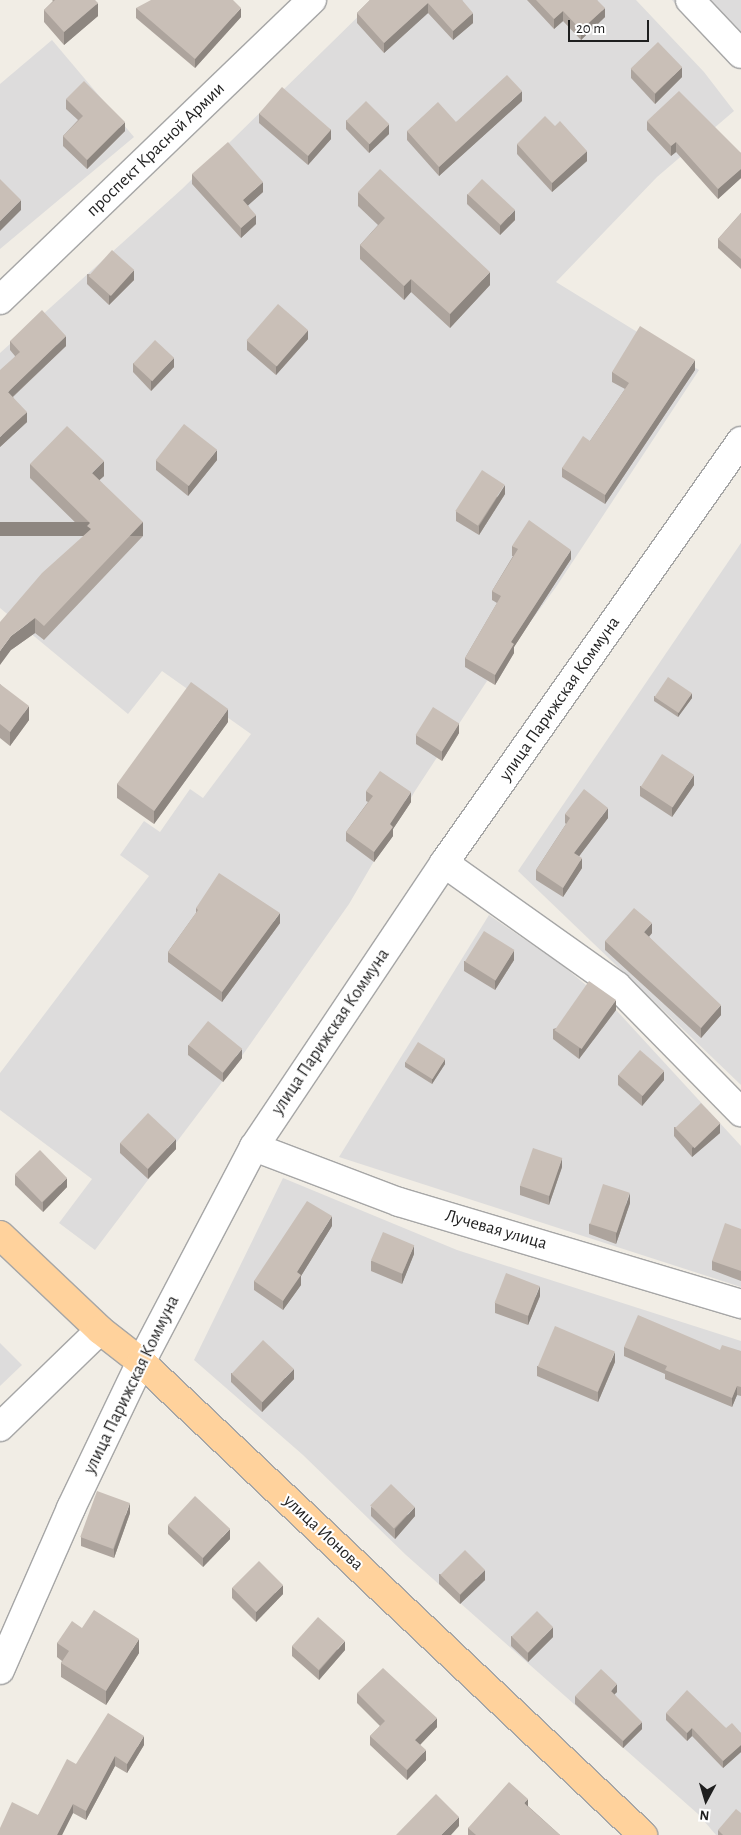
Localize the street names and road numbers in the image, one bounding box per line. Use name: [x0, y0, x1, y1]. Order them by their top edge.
street label: проспект Красной Армии: [82, 78, 230, 222]
street label: улица Парижская Коммуна: [495, 613, 625, 785]
street label: улица Парижская Коммуна: [267, 945, 395, 1119]
street label: Лучевая улица: [443, 1205, 549, 1255]
street label: улица Парижская Коммуна: [79, 1292, 185, 1478]
street label: улица Ионова: [279, 1490, 367, 1576]

